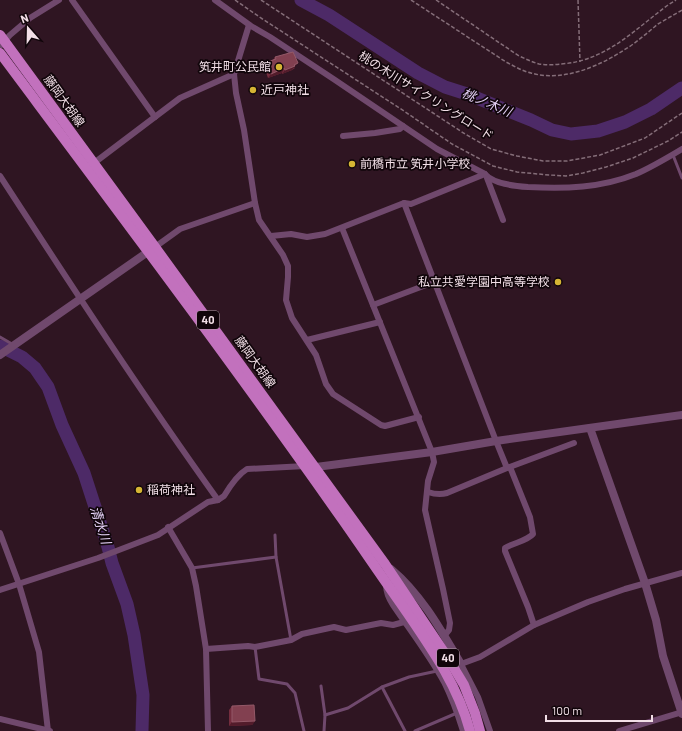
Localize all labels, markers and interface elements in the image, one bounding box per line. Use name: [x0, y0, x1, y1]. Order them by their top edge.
north arrow: [8, 8, 48, 48]
text: N: [19, 11, 30, 25]
street label: 桃の木川サイクリングロード: [357, 48, 496, 142]
place label: 笂井町公民館: [199, 59, 271, 73]
marker: 笂井町公民館: [274, 62, 284, 72]
street label: 藤岡大胡線: [42, 72, 88, 129]
place label: 近戸神社: [261, 82, 309, 96]
water label: 桃ノ木川: [460, 84, 516, 120]
marker: 近戸神社: [248, 85, 258, 95]
place label: 前橋市立 笂井小学校: [360, 156, 470, 170]
marker: 前橋市立 笂井小学校: [347, 159, 357, 169]
place label: 私立共愛学園中高等学校: [418, 274, 550, 288]
marker: 私立共愛学園中高等学校: [553, 277, 563, 287]
road number: 40: [197, 311, 219, 329]
street label: 藤岡大胡線: [233, 333, 279, 390]
place label: 稲荷神社: [147, 482, 195, 496]
marker: 稲荷神社: [134, 485, 144, 495]
water label: 清水川: [87, 504, 115, 548]
road number: 40: [437, 649, 459, 667]
scale bar: [546, 697, 652, 723]
text: 100 m: [552, 703, 582, 717]

